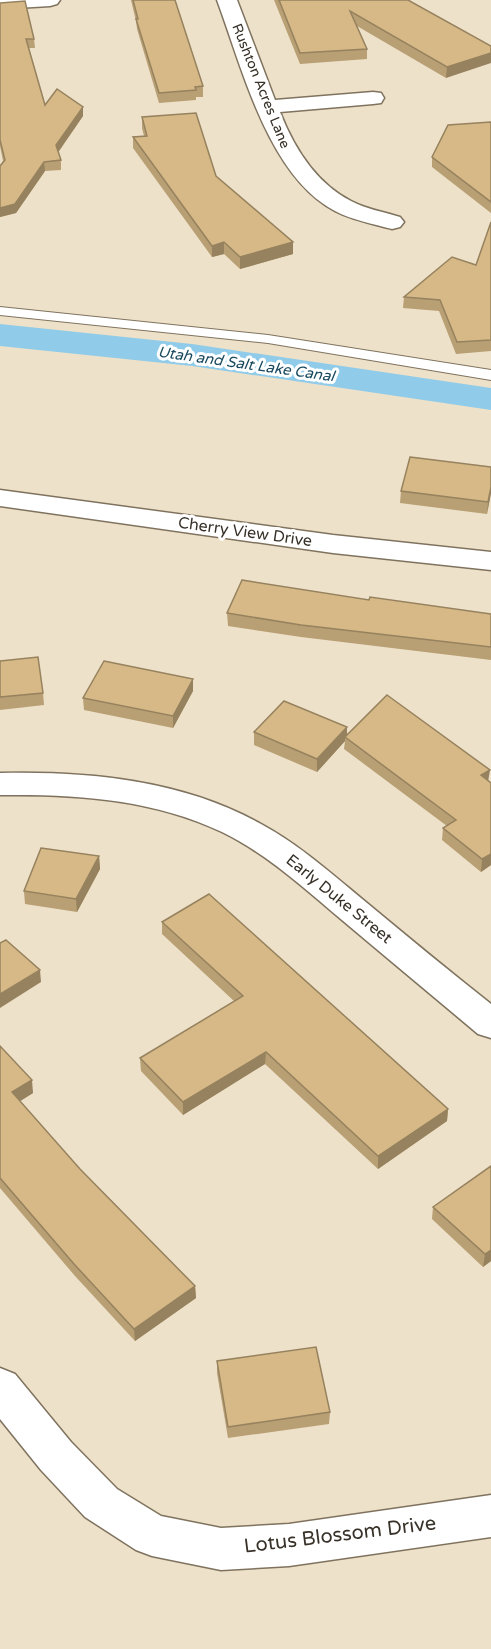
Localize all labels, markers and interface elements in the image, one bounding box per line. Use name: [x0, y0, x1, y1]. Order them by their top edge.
street label: Rushton Acres Lane: [228, 21, 294, 151]
water label: Utah and Salt Lake Canal: [157, 343, 338, 386]
street label: Cherry View Drive: [177, 513, 313, 551]
street label: Early Duke Street: [282, 850, 396, 948]
street label: Lotus Blossom Drive: [243, 1511, 437, 1559]

